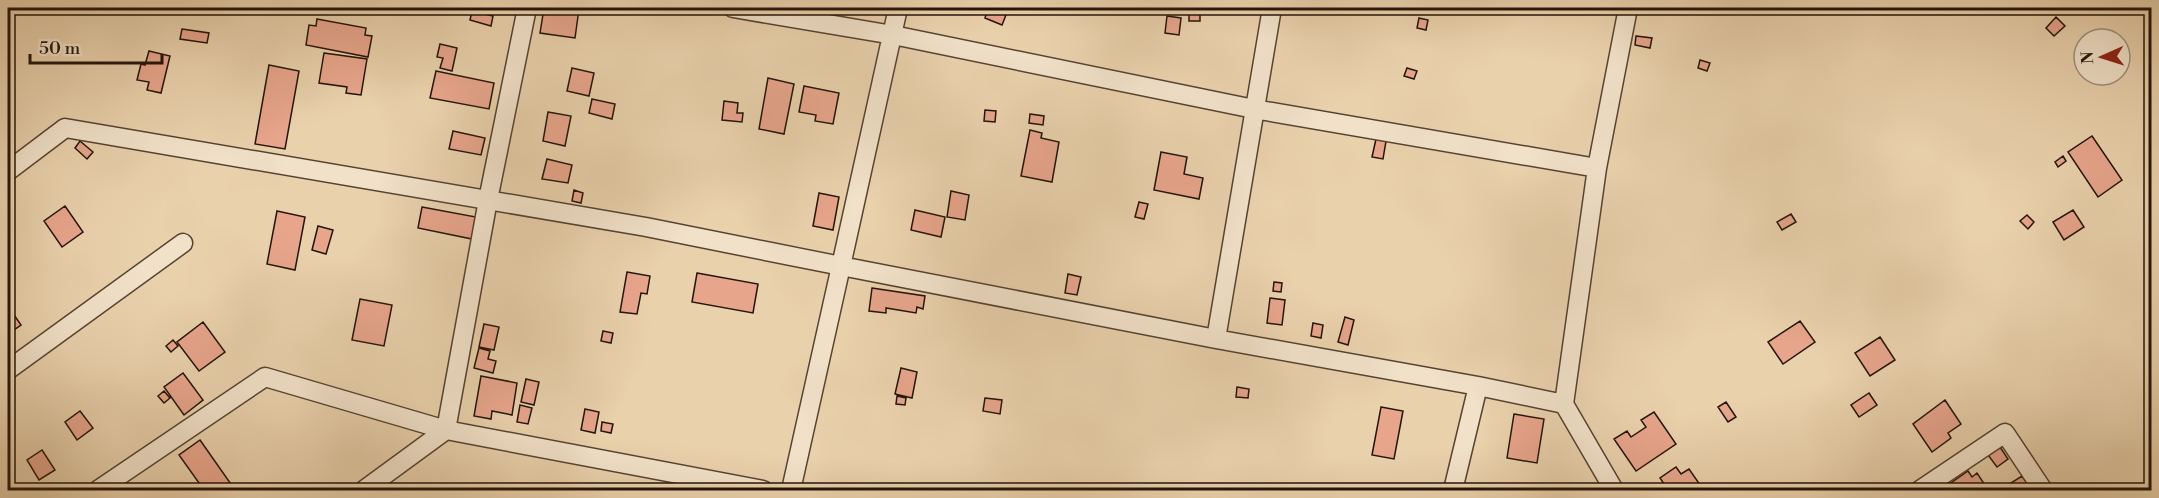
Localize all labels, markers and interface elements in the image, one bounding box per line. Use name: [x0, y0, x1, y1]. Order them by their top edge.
scale bar: [30, 27, 162, 65]
north arrow: [2072, 27, 2132, 87]
text: 50 m: [39, 37, 81, 60]
text: N: [2078, 51, 2098, 65]

